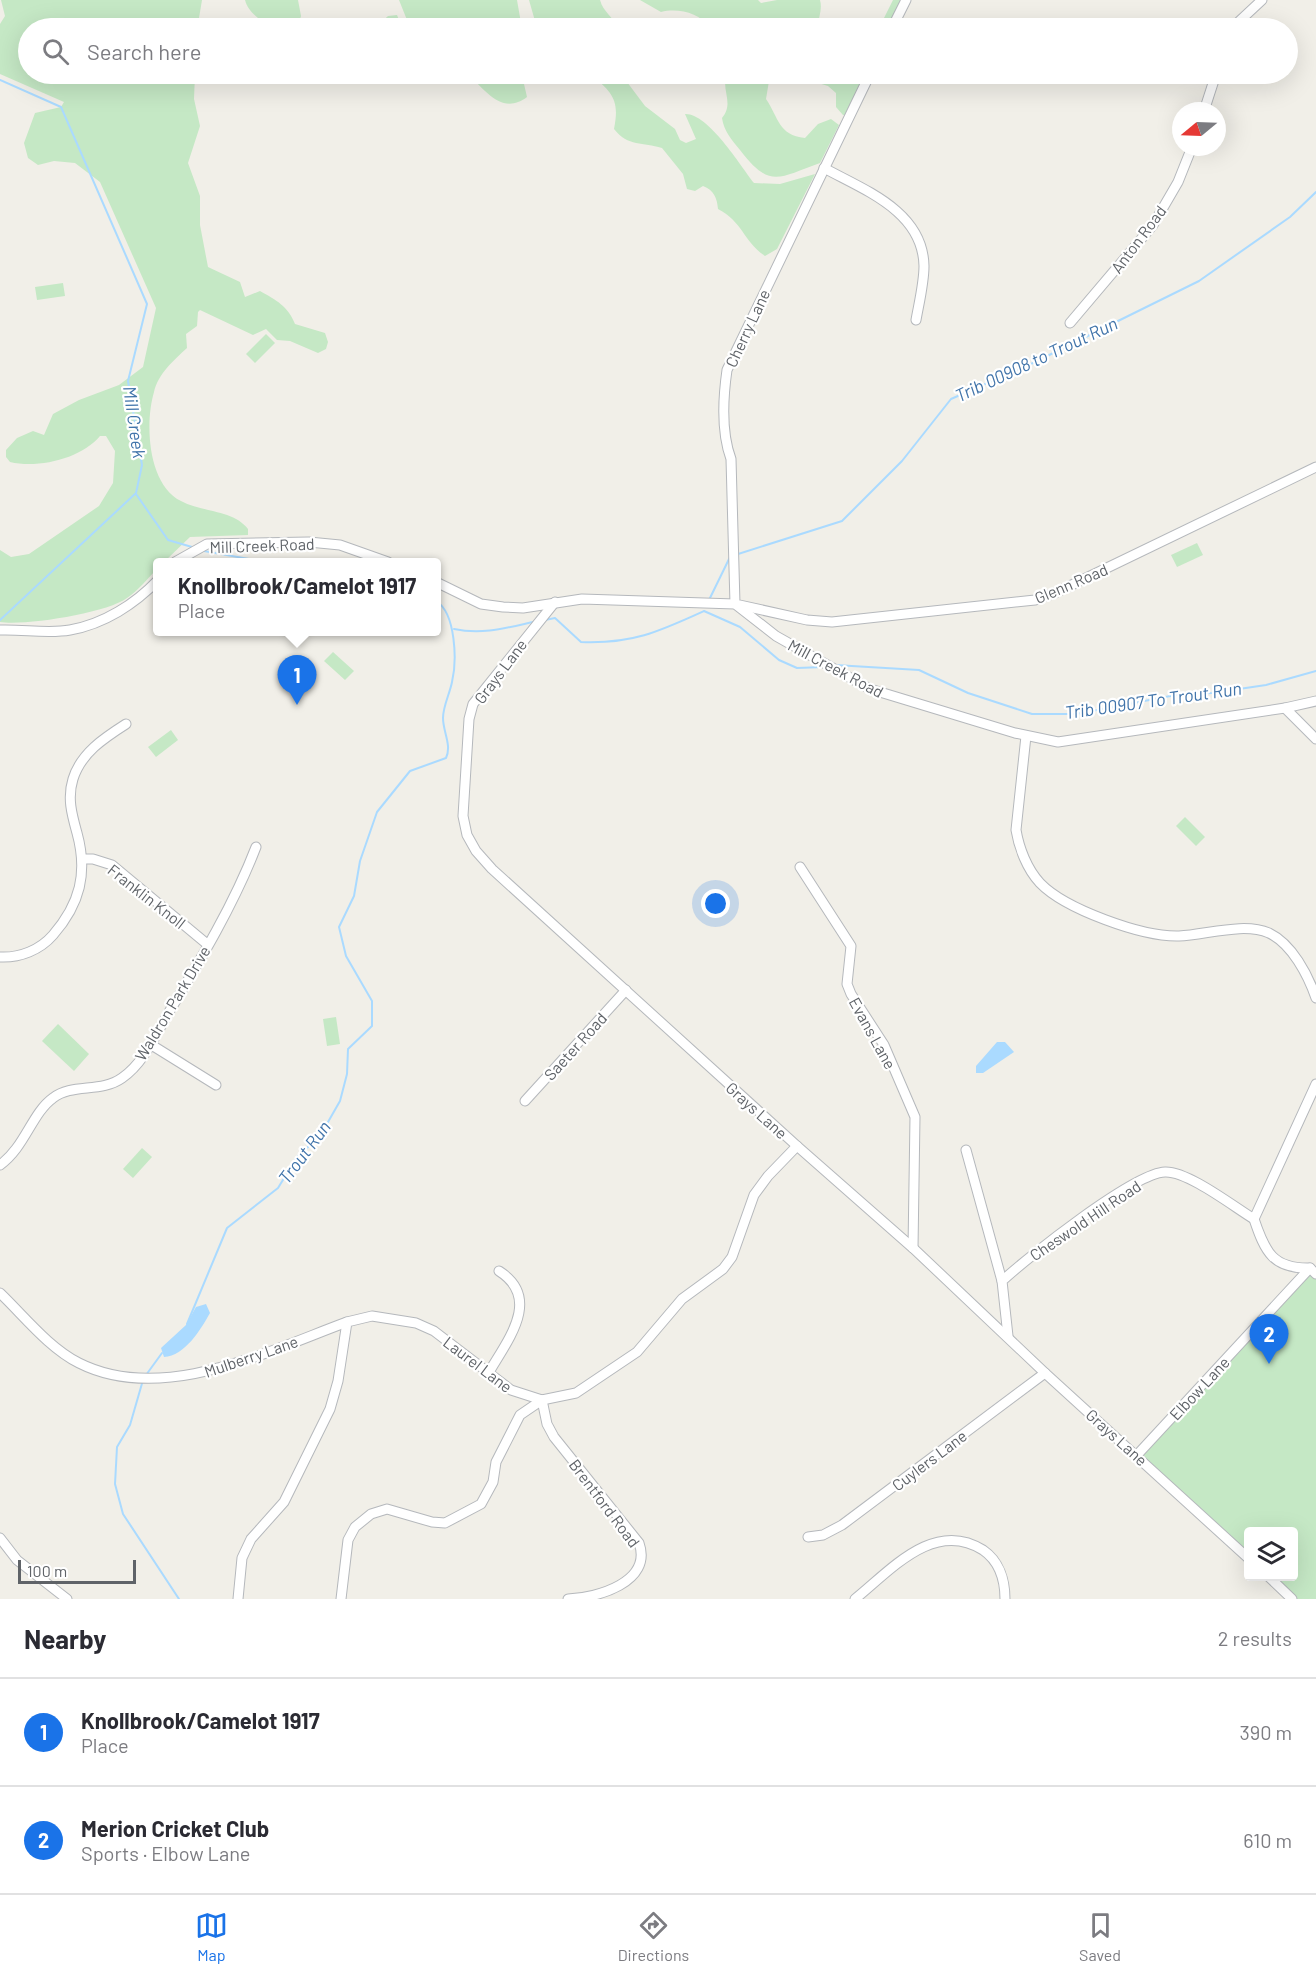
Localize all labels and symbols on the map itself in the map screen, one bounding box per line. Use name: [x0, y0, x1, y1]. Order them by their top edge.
north arrow: [1172, 102, 1226, 156]
street label: Anton Road: [1106, 201, 1170, 277]
street label: Cherry Lane: [721, 286, 773, 370]
water label: Trib 00908 to Trout Run: [951, 312, 1121, 406]
water label: Mill Creek: [119, 384, 151, 460]
street label: Mill Creek Road: [209, 534, 315, 556]
street label: Glenn Road: [1031, 559, 1111, 607]
street label: Grays Lane: [470, 635, 530, 707]
street label: Mill Creek Road: [785, 635, 887, 701]
pin: 1: [278, 656, 316, 705]
water label: Trib 00907 To Trout Run: [1063, 677, 1243, 723]
street label: Franklin Knoll: [104, 860, 190, 932]
your location: [701, 889, 730, 918]
street label: Waldron Park Drive: [130, 942, 214, 1064]
street label: Evans Lane: [846, 994, 900, 1072]
street label: Saeter Road: [540, 1008, 610, 1084]
street label: Grays Lane: [722, 1078, 792, 1142]
water label: Trout Run: [273, 1116, 335, 1188]
street label: Cheswold Hill Road: [1026, 1176, 1144, 1264]
pin: 2: [1250, 1314, 1288, 1364]
street label: Mulberry Lane: [202, 1331, 300, 1381]
street label: Laurel Lane: [440, 1332, 516, 1396]
street label: Elbow Lane: [1165, 1352, 1233, 1424]
street label: Grays Lane: [1082, 1405, 1152, 1469]
street label: Cuylers Lane: [888, 1426, 970, 1494]
street label: Brentford Road: [566, 1455, 644, 1551]
scale bar: [18, 1557, 136, 1584]

